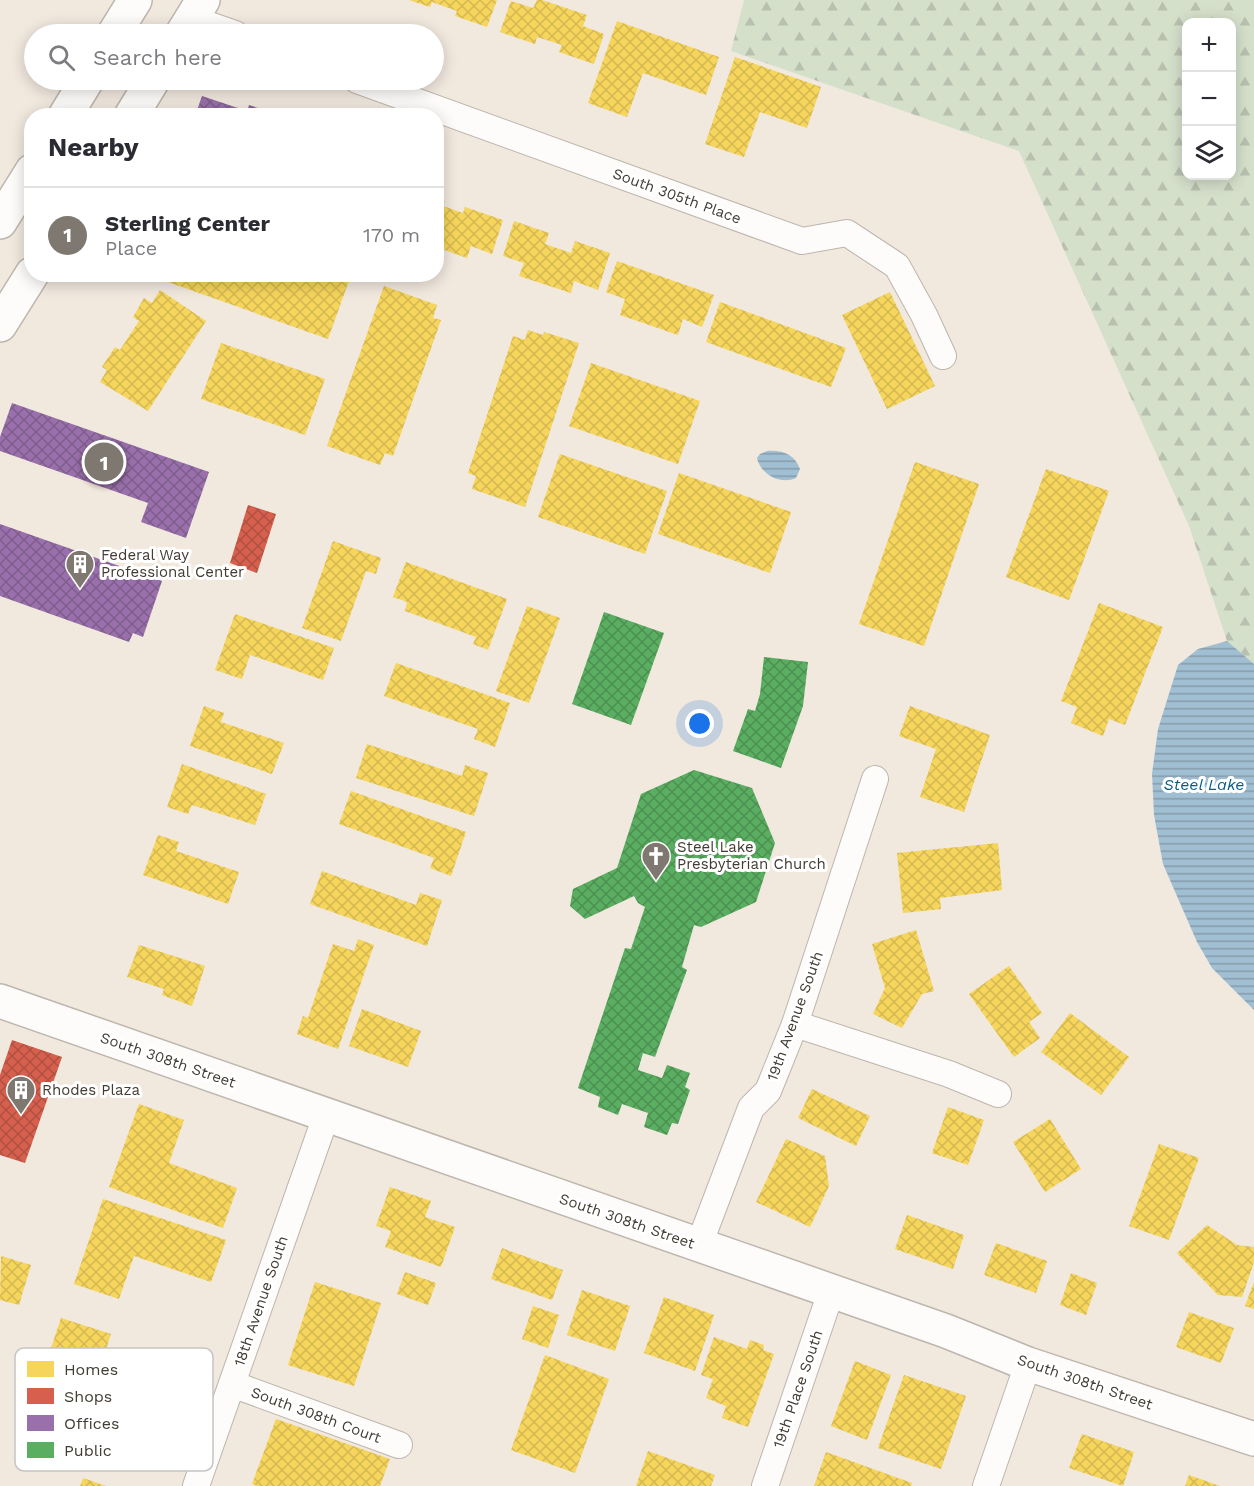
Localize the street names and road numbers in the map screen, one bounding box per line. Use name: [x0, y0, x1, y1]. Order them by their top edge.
street label: South 305th Place: [610, 164, 744, 228]
street label: 19th Avenue South: [763, 949, 827, 1083]
street label: South 308th Street: [98, 1028, 239, 1092]
street label: South 308th Street: [557, 1189, 698, 1253]
street label: 18th Avenue South: [230, 1233, 292, 1369]
street label: 19th Place South: [769, 1328, 827, 1450]
street label: South 308th Street: [1015, 1350, 1156, 1414]
street label: South 308th Court: [249, 1383, 384, 1447]

